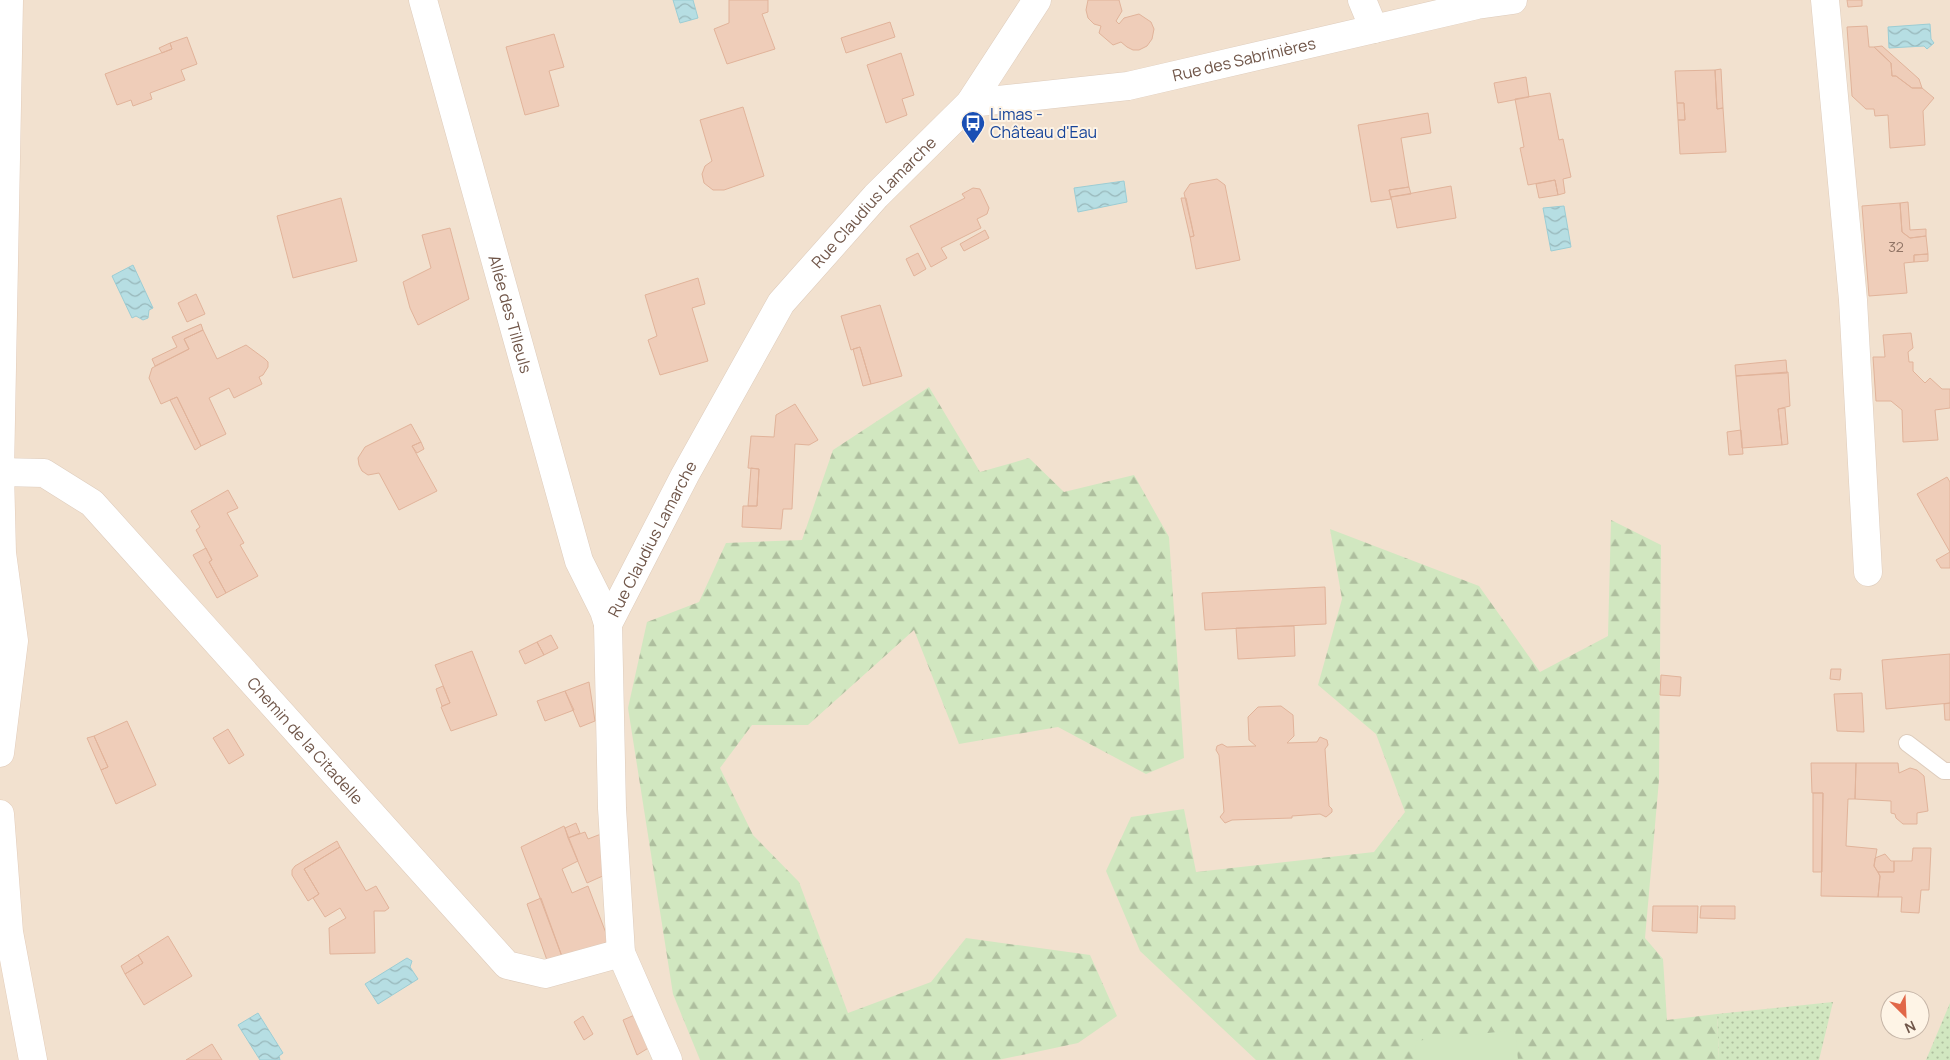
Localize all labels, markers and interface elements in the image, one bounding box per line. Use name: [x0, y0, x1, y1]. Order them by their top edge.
street label: Rue des Sabrinières: [1170, 32, 1318, 86]
place label: Limas - Château d'Eau: [990, 103, 1097, 143]
bus stop icon: Limas - Château d'Eau: [960, 110, 986, 144]
street label: Rue Claudius Lamarche: [806, 132, 941, 272]
house number: 32: [1888, 237, 1904, 256]
street label: Allée des Tilleuls: [483, 252, 537, 376]
street label: Rue Claudius Lamarche: [602, 457, 702, 621]
street label: Chemin de la Citadelle: [242, 672, 368, 809]
north arrow: [1880, 990, 1930, 1040]
text: N: [1902, 1017, 1919, 1038]

